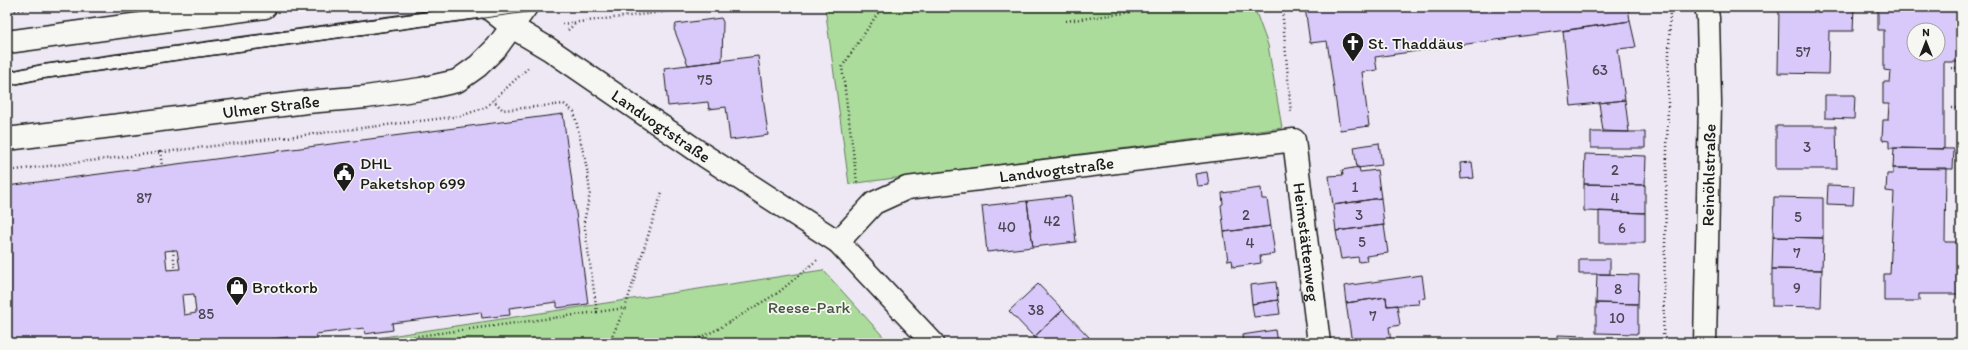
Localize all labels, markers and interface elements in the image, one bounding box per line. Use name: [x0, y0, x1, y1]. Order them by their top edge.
north arrow: [1906, 22, 1946, 62]
text: N: [1922, 26, 1930, 39]
church icon: St. Thaddäus: [1340, 30, 1366, 63]
place label: St. Thaddäus: [1368, 33, 1463, 53]
house number: 57: [1795, 43, 1811, 61]
house number: 63: [1592, 61, 1608, 79]
house number: 75: [697, 71, 713, 89]
street label: Landvogtstraße: [608, 85, 714, 167]
street label: Ulmer Straße: [221, 91, 320, 122]
street label: Reinöhlstraße: [1697, 124, 1720, 226]
house number: 3: [1803, 138, 1811, 156]
street label: Landvogtstraße: [998, 152, 1115, 186]
place label: DHL Paketshop 699: [360, 153, 466, 193]
public building icon: DHL Paketshop 699: [331, 160, 357, 193]
house number: 2: [1611, 161, 1619, 179]
house number: 1: [1352, 178, 1359, 196]
street label: Heimstättenweg: [1289, 181, 1324, 303]
house number: 87: [136, 189, 152, 207]
house number: 4: [1610, 189, 1620, 207]
house number: 2: [1242, 206, 1250, 224]
house number: 3: [1355, 206, 1363, 224]
house number: 5: [1794, 208, 1802, 226]
house number: 42: [1044, 212, 1061, 230]
house number: 40: [998, 218, 1016, 236]
house number: 6: [1618, 219, 1626, 237]
house number: 5: [1358, 233, 1366, 251]
house number: 4: [1245, 234, 1255, 252]
house number: 7: [1793, 244, 1801, 262]
shop icon: Brotkorb: [224, 274, 250, 307]
place label: Brotkorb: [252, 277, 318, 297]
house number: 9: [1793, 279, 1801, 297]
house number: 8: [1614, 280, 1622, 298]
park label: Reese-Park: [768, 297, 851, 317]
house number: 38: [1028, 301, 1044, 319]
house number: 85: [198, 305, 214, 323]
house number: 7: [1369, 307, 1377, 325]
house number: 10: [1609, 309, 1625, 327]

